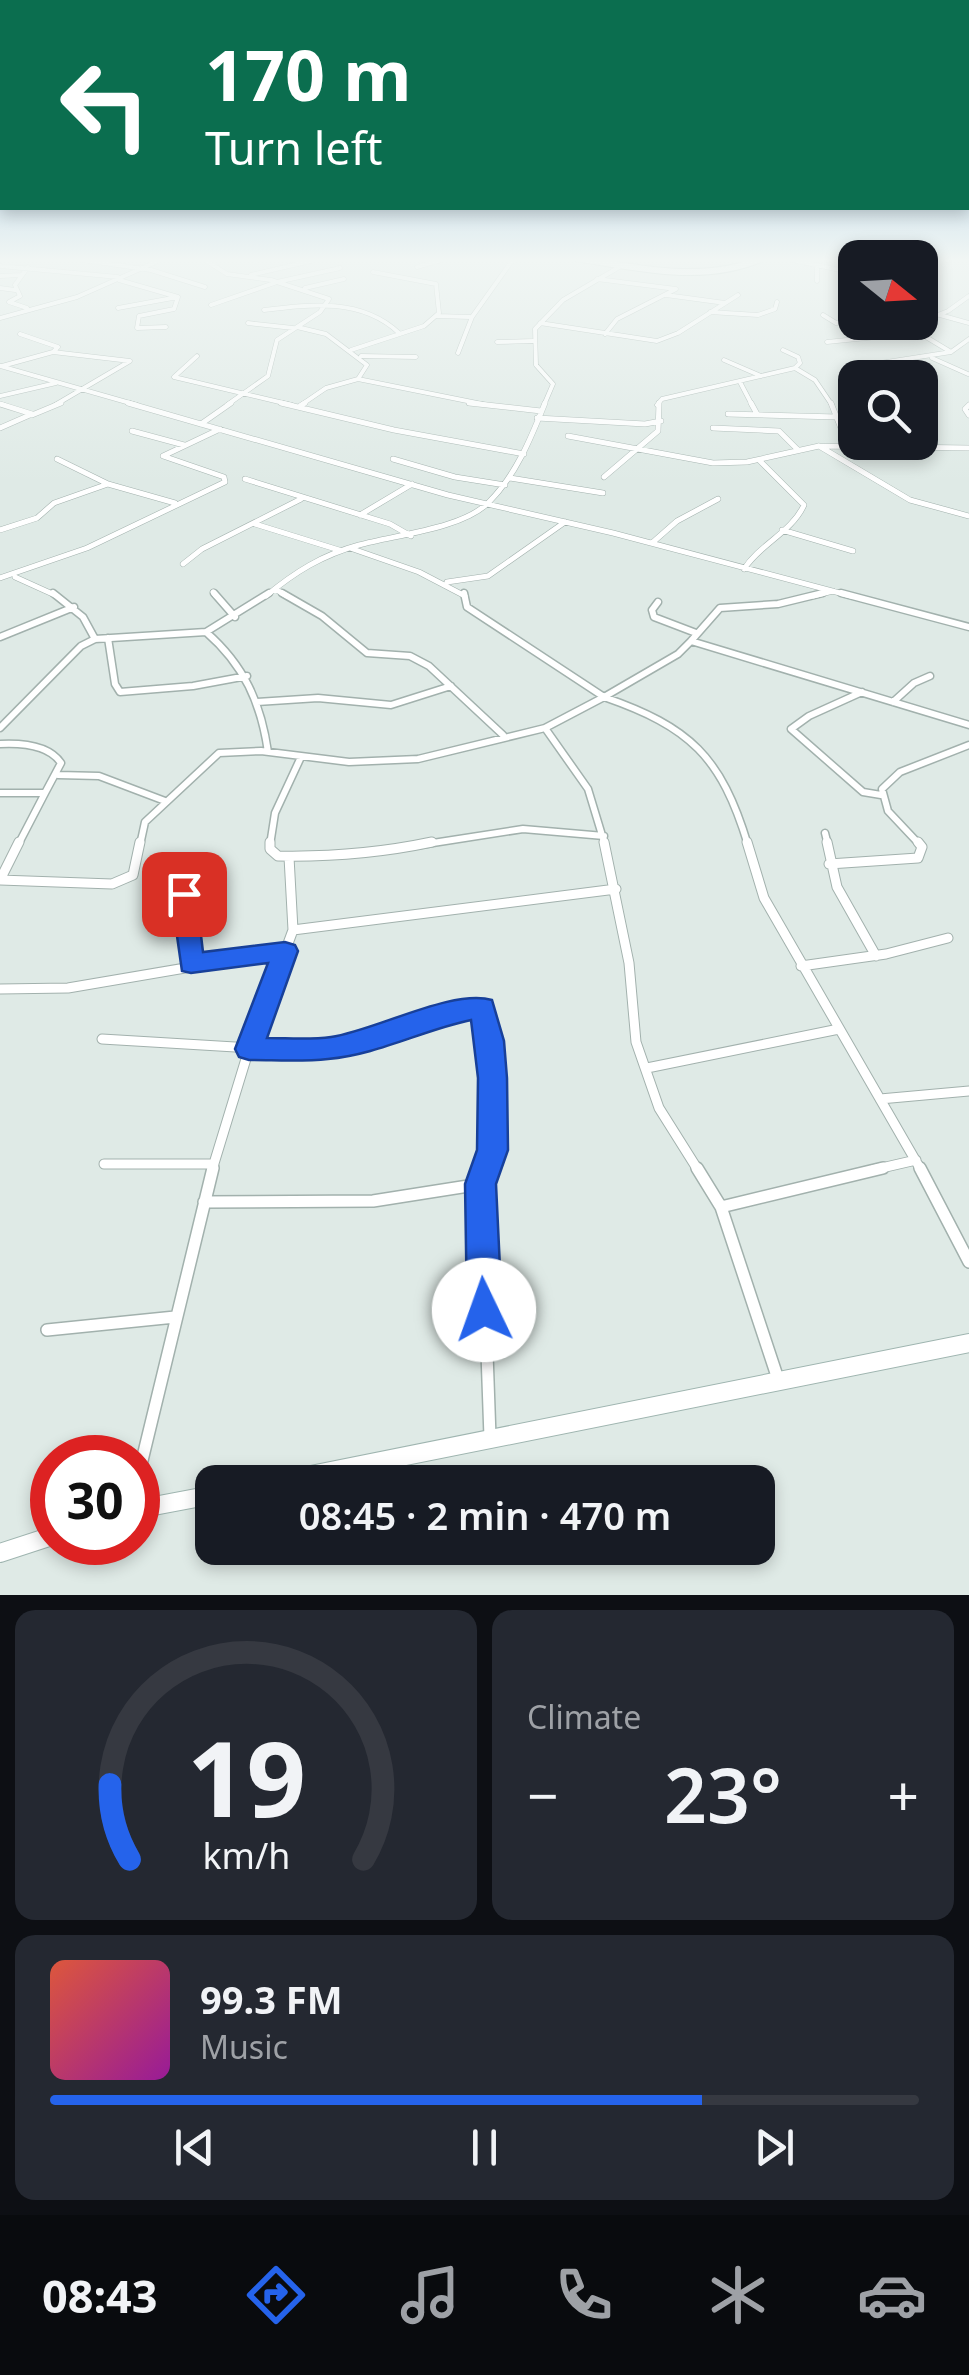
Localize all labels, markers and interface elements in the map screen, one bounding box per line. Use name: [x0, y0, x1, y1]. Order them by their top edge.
text: 170 m: [205, 26, 412, 122]
icon: left: [40, 40, 170, 170]
text: Turn left: [205, 117, 382, 178]
north arrow: [838, 240, 938, 340]
map controls: [838, 240, 938, 460]
button: search: [838, 360, 938, 460]
pin: [142, 852, 227, 937]
icon: arrive: [157, 867, 212, 922]
position arrow: [432, 1258, 536, 1362]
speed limit sign: 30: [30, 1435, 160, 1565]
text: 08:45 · 2 min · 470 m: [299, 1489, 671, 1541]
text: Climate: [527, 1695, 641, 1738]
text: 19: [187, 1706, 305, 1847]
text: 23°: [664, 1743, 782, 1845]
text: −: [527, 1757, 558, 1832]
text: +: [888, 1757, 919, 1832]
text: km/h: [202, 1831, 290, 1879]
text: 99.3 FM: [200, 1973, 342, 2025]
text: Music: [200, 2025, 288, 2068]
icon: previous: [167, 2120, 222, 2175]
icon: pause: [457, 2120, 512, 2175]
icon: next: [747, 2120, 802, 2175]
icon: directions: [241, 2260, 311, 2330]
icon: music: [395, 2260, 465, 2330]
icon: phone: [549, 2260, 619, 2330]
icon: climate: [703, 2260, 773, 2330]
icon: car: [857, 2260, 927, 2330]
text: 08:43: [42, 2265, 158, 2326]

